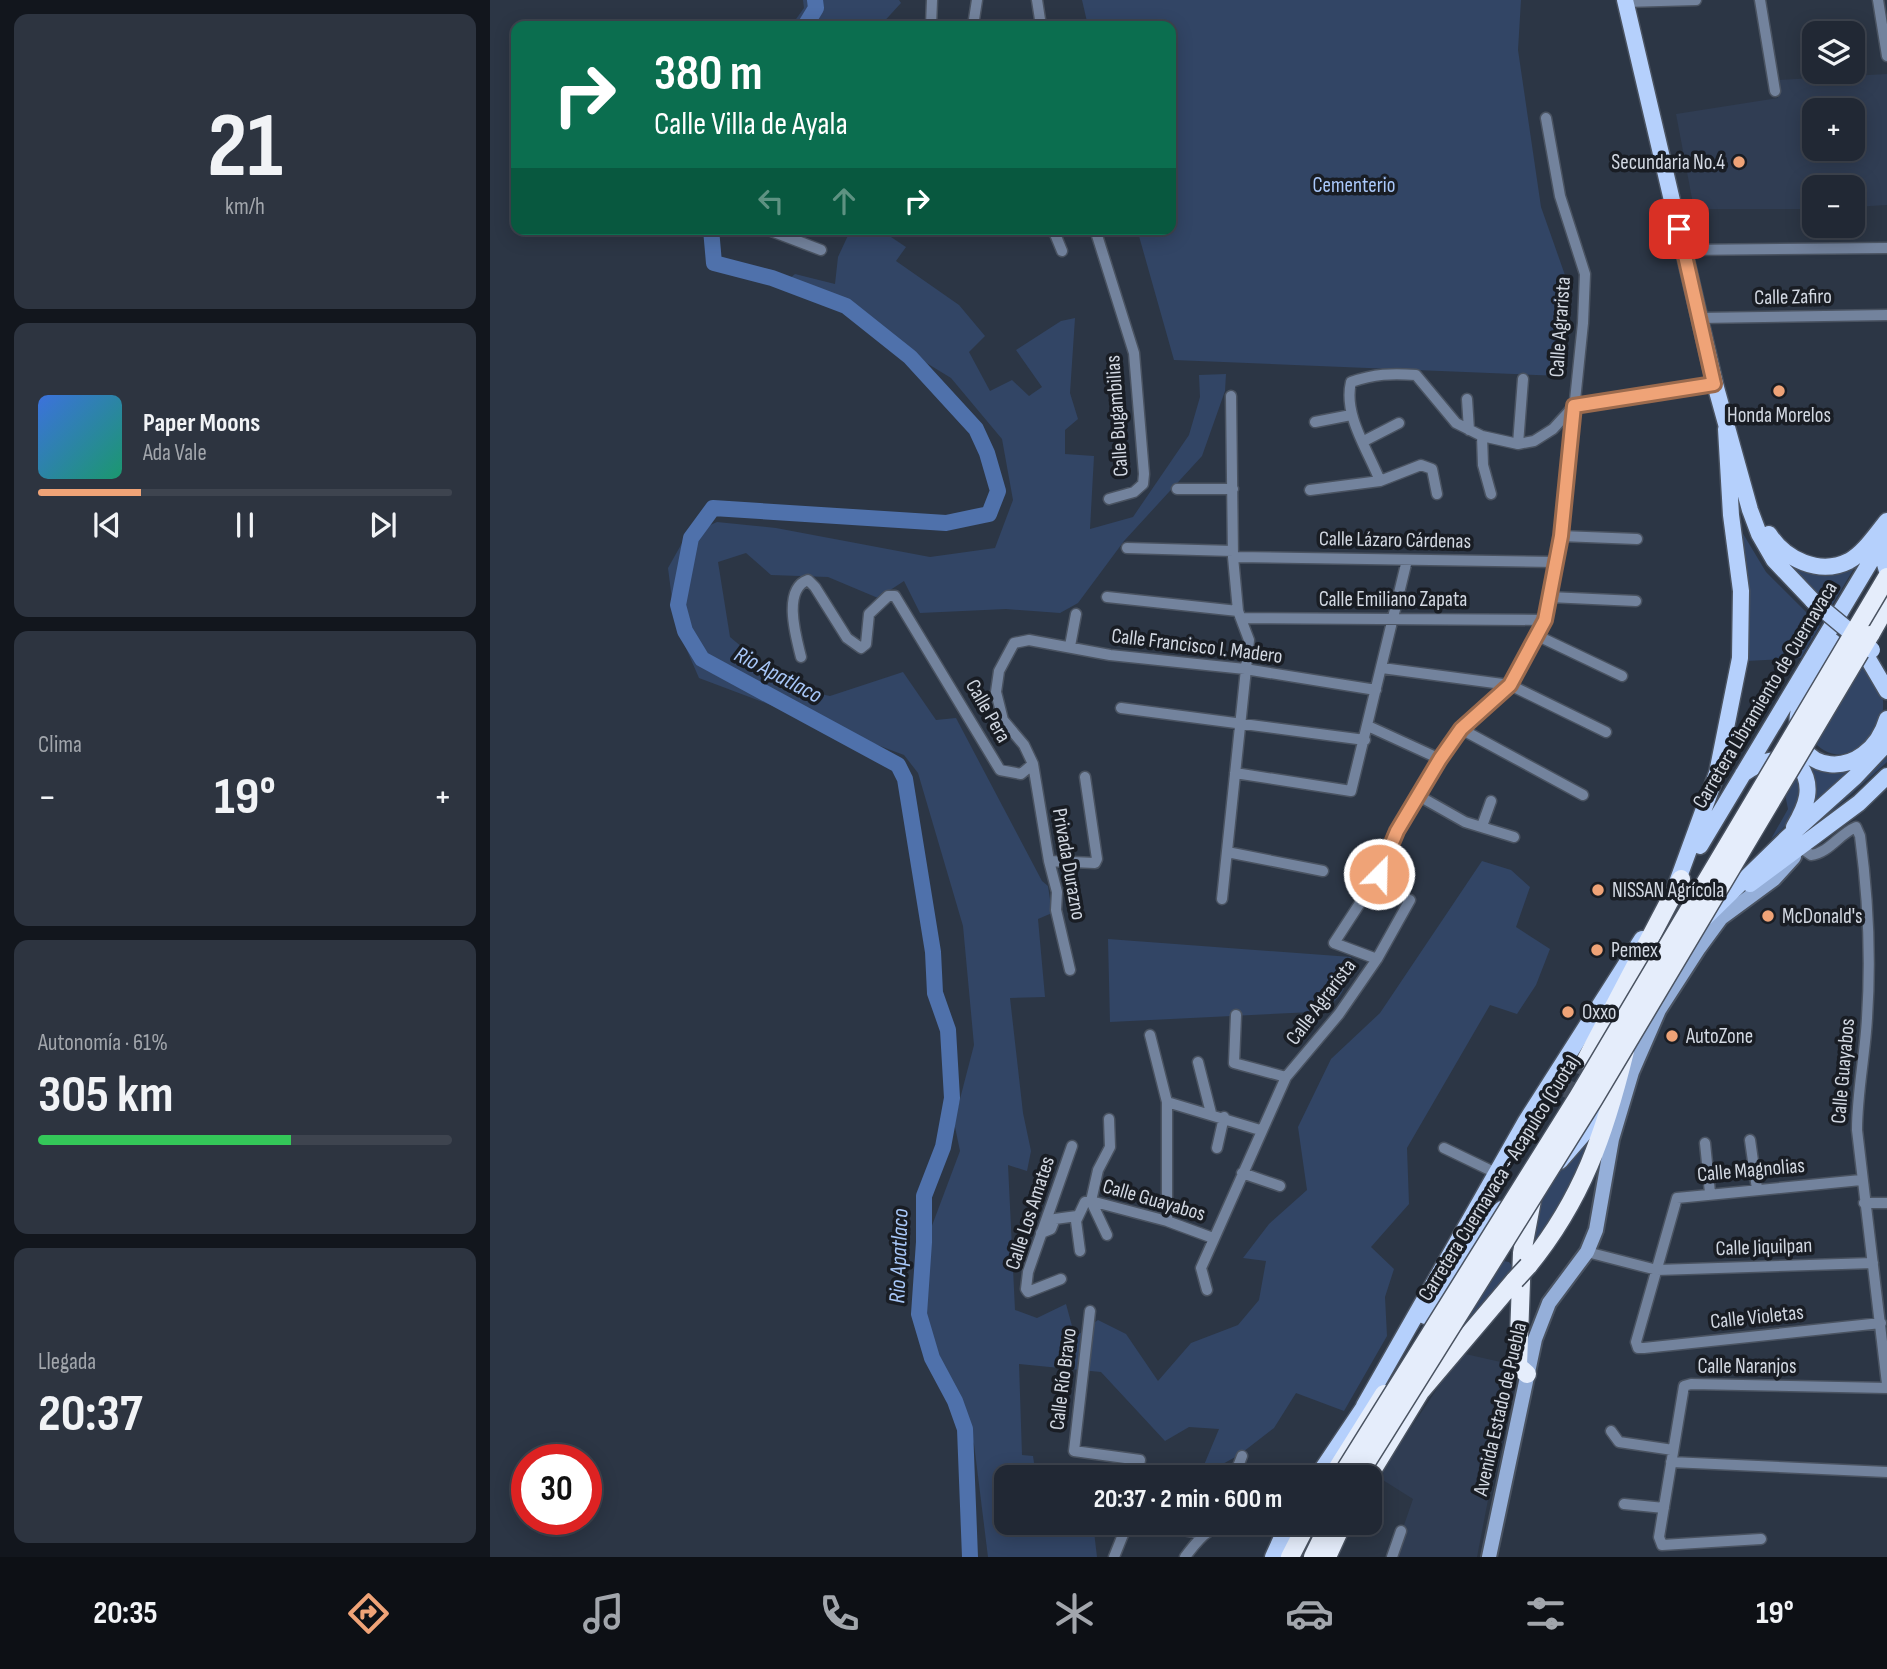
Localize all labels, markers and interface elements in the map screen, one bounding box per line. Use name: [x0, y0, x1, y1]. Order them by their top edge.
map controls: [1802, 21, 1865, 238]
button: layers: [1802, 21, 1865, 84]
text: 380 m: [654, 45, 763, 104]
icon: right: [539, 49, 630, 140]
text: 21: [207, 93, 283, 202]
button: +: [1802, 98, 1865, 161]
text: Calle Villa de Ayala: [654, 105, 848, 144]
place label: Secundaria No.4: [1611, 150, 1725, 175]
marker: Secundaria No.4: [1731, 154, 1747, 170]
park label: Cementerio: [1313, 173, 1395, 198]
button: −: [1802, 175, 1865, 238]
icon: left: [752, 182, 790, 220]
icon: ahead: [825, 182, 863, 220]
icon: right: [898, 182, 936, 220]
text: km/h: [225, 193, 265, 221]
pin: [1649, 199, 1709, 259]
icon: arrive: [1660, 210, 1698, 248]
street label: Calle Agrarista: [1544, 276, 1576, 378]
street label: Calle Zafiro: [1754, 284, 1832, 310]
street label: Calle Bugambilias: [1100, 354, 1134, 478]
marker: Honda Morelos: [1771, 383, 1787, 399]
place label: Honda Morelos: [1727, 403, 1831, 428]
text: Paper Moons: [143, 408, 260, 439]
text: Ada Vale: [143, 439, 207, 467]
icon: previous: [88, 506, 126, 544]
icon: pause: [226, 506, 264, 544]
icon: next: [364, 506, 402, 544]
street label: Calle Lázaro Cárdenas: [1319, 526, 1471, 554]
street label: Carretera Libramiento de Cuernavaca: [1687, 577, 1843, 813]
street label: Calle Emiliano Zapata: [1319, 587, 1467, 612]
street label: Calle Francisco I. Madero: [1110, 623, 1284, 669]
water label: Rio Apatlaco: [730, 640, 827, 710]
street label: Calle Pera: [960, 675, 1016, 747]
text: Clima: [38, 731, 82, 759]
text: 19°: [214, 766, 276, 829]
text: −: [38, 775, 57, 820]
text: +: [433, 775, 452, 820]
street label: Privada Durazno: [1047, 806, 1091, 922]
position arrow: [1342, 837, 1416, 911]
place label: NISSAN Agrícola: [1612, 878, 1724, 903]
marker: NISSAN Agrícola: [1590, 882, 1606, 898]
place label: McDonald's: [1782, 904, 1863, 929]
marker: McDonald's: [1760, 908, 1776, 924]
place label: Pemex: [1611, 938, 1658, 963]
marker: Pemex: [1589, 942, 1605, 958]
street label: Calle Agrarista: [1281, 954, 1361, 1050]
place label: Oxxo: [1582, 1000, 1616, 1025]
marker: Oxxo: [1560, 1004, 1576, 1020]
street label: Calle Guayabos: [1826, 1017, 1860, 1125]
place label: AutoZone: [1685, 1024, 1753, 1049]
marker: AutoZone: [1664, 1028, 1680, 1044]
text: Autonomía · 61%: [38, 1029, 168, 1057]
street label: Carretera Cuernavaca - Acapulco (Cuota): [1413, 1051, 1585, 1305]
text: 305 km: [38, 1064, 173, 1127]
street label: Calle Los Amates: [1000, 1153, 1060, 1273]
street label: Calle Magnolias: [1696, 1153, 1806, 1187]
street label: Calle Guayabos: [1100, 1173, 1208, 1227]
water label: Rio Apatlaco: [883, 1207, 915, 1304]
street label: Calle Jiquilpan: [1715, 1233, 1813, 1261]
street label: Calle Violetas: [1709, 1300, 1805, 1334]
street label: Avenida Estado de Puebla: [1468, 1320, 1532, 1499]
street label: Calle Río Bravo: [1044, 1326, 1082, 1432]
text: Llegada: [38, 1348, 96, 1376]
street label: Calle Naranjos: [1697, 1354, 1797, 1379]
text: 20:37: [38, 1383, 142, 1446]
speed limit sign: 30: [511, 1444, 602, 1535]
text: 20:37 · 2 min · 600 m: [1094, 1484, 1282, 1515]
icon: directions: [344, 1589, 393, 1638]
icon: music: [579, 1589, 628, 1638]
icon: phone: [815, 1589, 864, 1638]
icon: climate: [1050, 1589, 1099, 1638]
icon: car: [1285, 1589, 1334, 1638]
icon: filters: [1521, 1589, 1570, 1638]
text: 20:35: [93, 1594, 158, 1633]
text: 19°: [1756, 1594, 1794, 1633]

